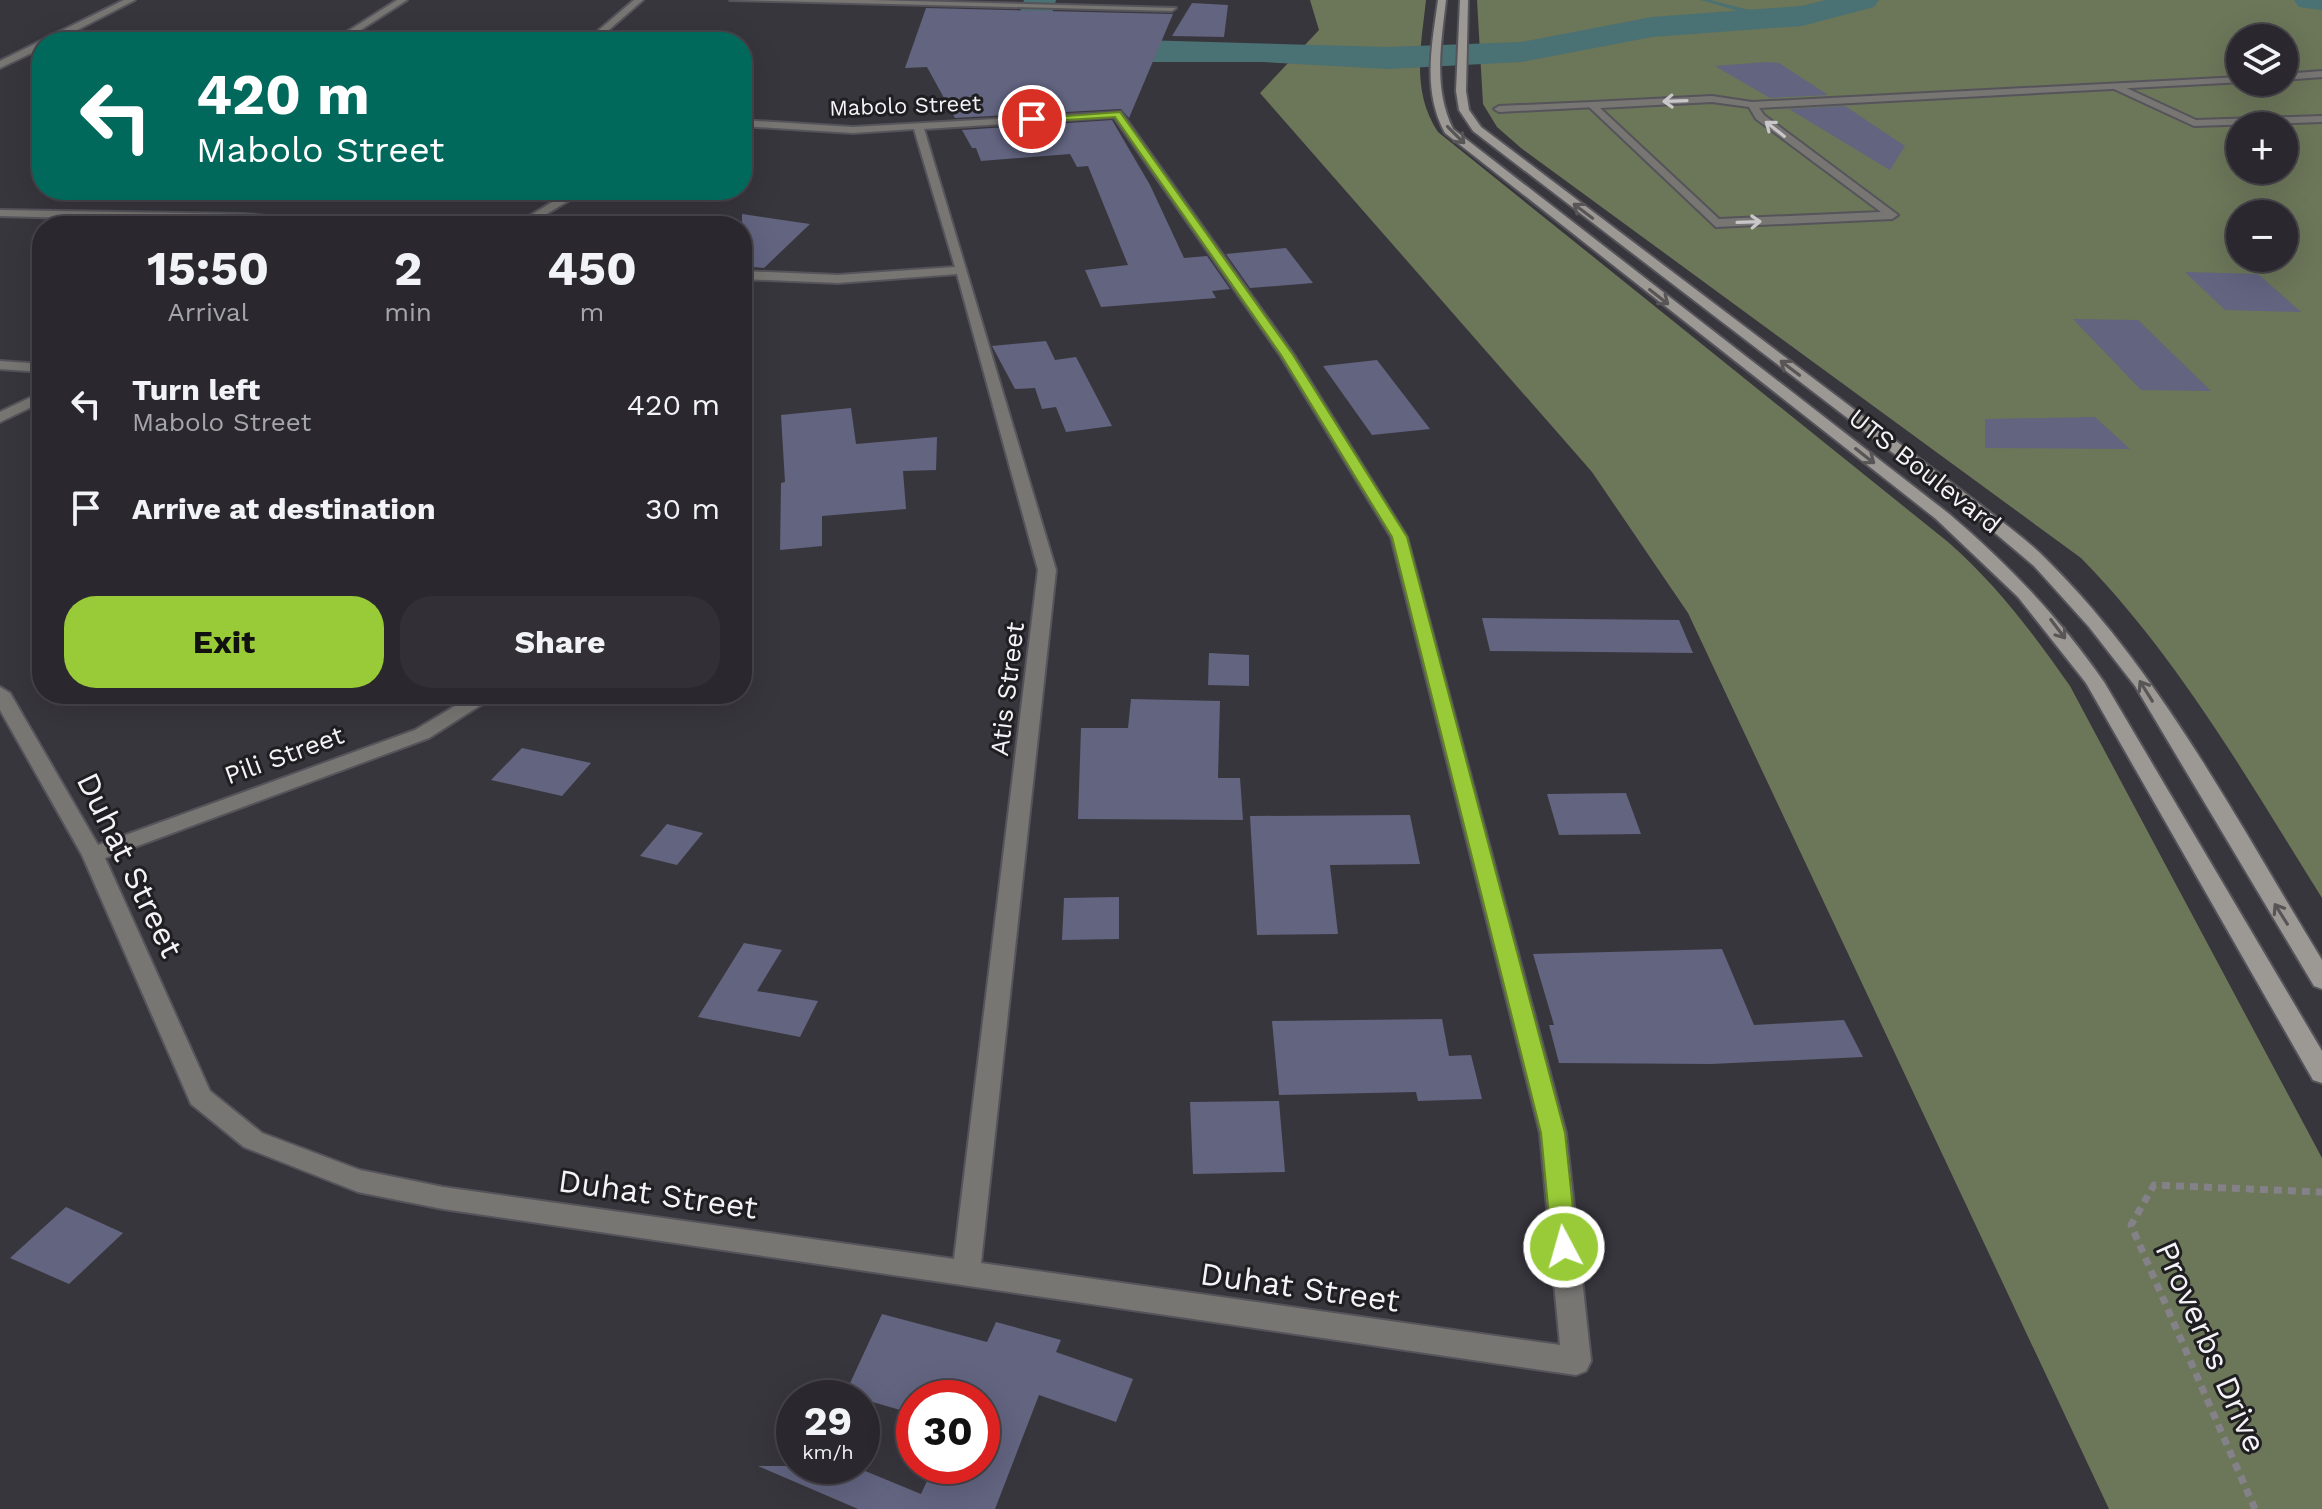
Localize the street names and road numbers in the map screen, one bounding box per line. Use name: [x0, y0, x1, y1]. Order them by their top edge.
street label: Mabolo Street: [829, 90, 981, 121]
street label: UTS Boulevard: [1843, 402, 2007, 540]
street label: Atis Street: [984, 620, 1030, 758]
street label: Pili Street: [220, 720, 348, 790]
street label: Duhat Street: [69, 766, 191, 964]
street label: Duhat Street: [556, 1161, 760, 1227]
street label: Proverbs Drive: [2148, 1236, 2274, 1458]
street label: Duhat Street: [1198, 1254, 1402, 1320]

